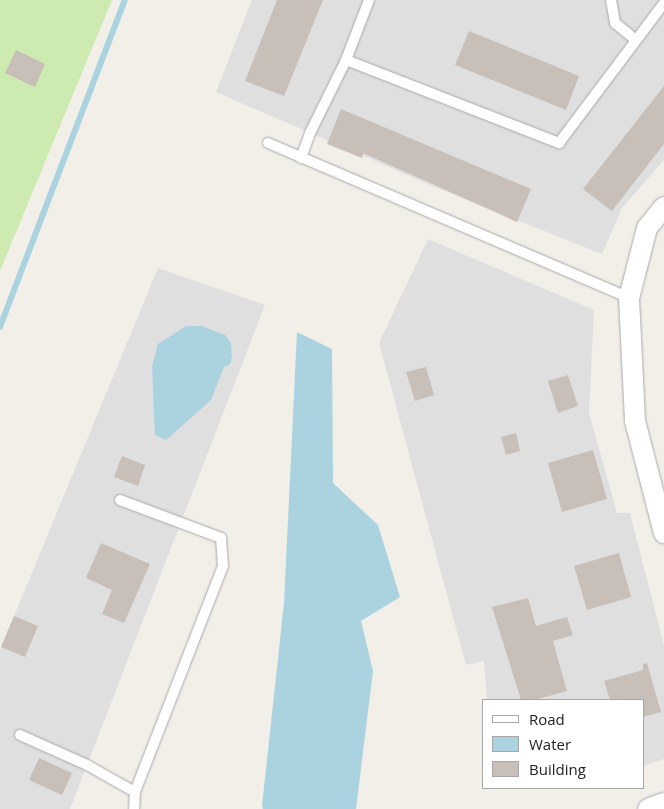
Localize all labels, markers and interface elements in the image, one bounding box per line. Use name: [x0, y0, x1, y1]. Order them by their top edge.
legend: [482, 699, 644, 789]
text: Road: [529, 709, 565, 729]
text: Water: [529, 734, 571, 754]
text: Building: [529, 759, 586, 779]

